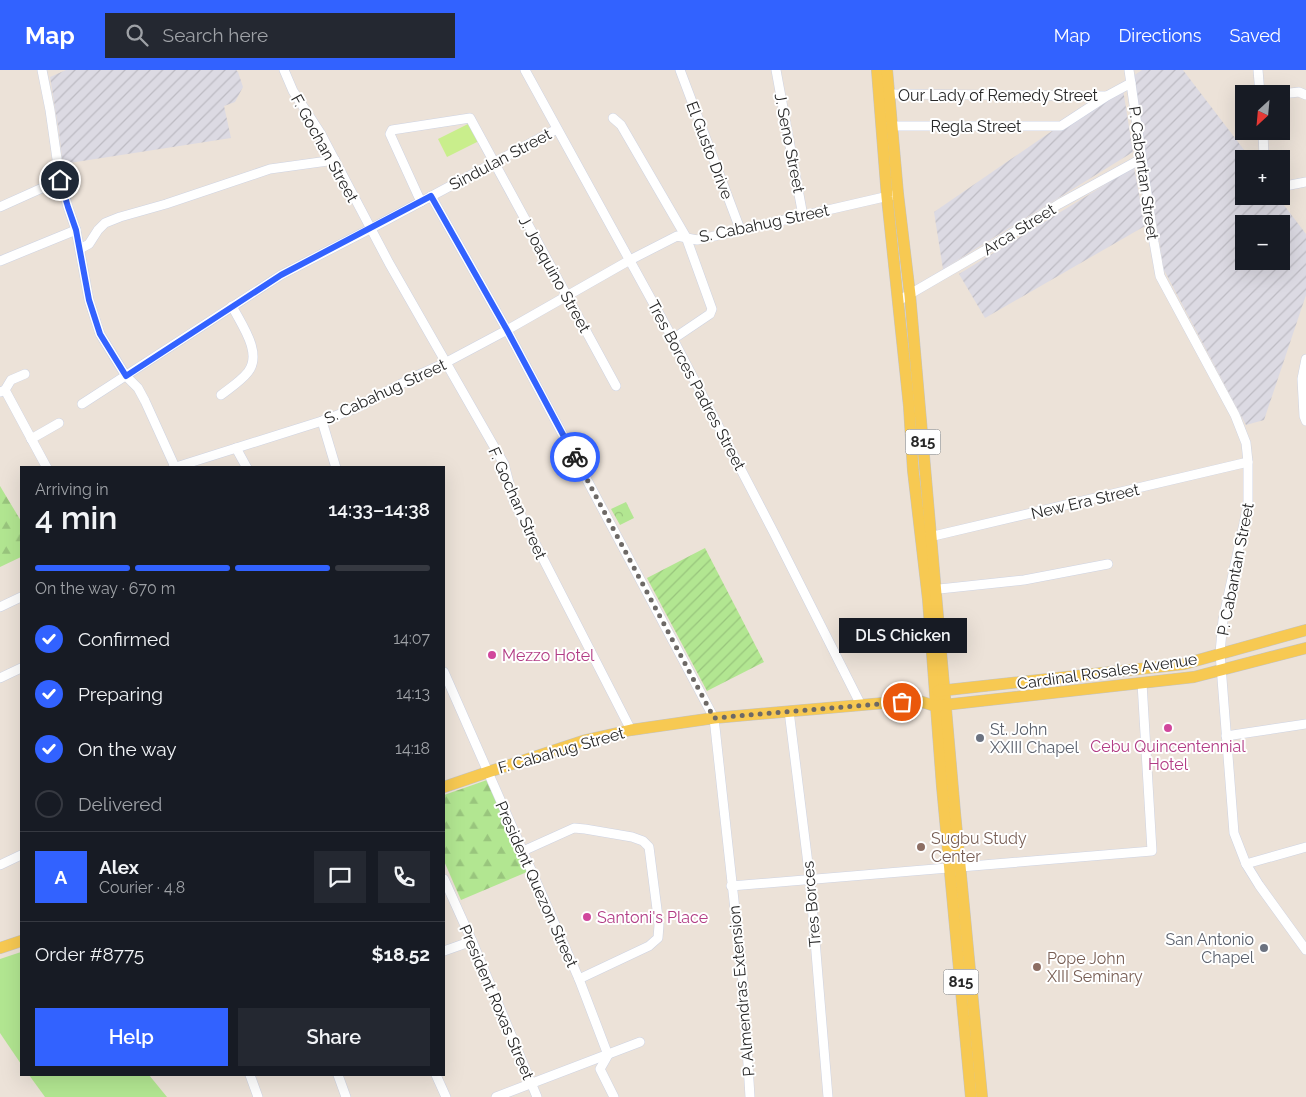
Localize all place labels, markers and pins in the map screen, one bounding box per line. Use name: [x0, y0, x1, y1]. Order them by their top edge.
pin: [39, 159, 81, 201]
callout: DLS Chicken: [838, 617, 966, 652]
place label: Mezzo Hotel: [502, 646, 595, 665]
marker: Mezzo Hotel: [486, 649, 498, 661]
pin: [881, 681, 923, 723]
place label: St. John XXIII Chapel: [990, 720, 1079, 757]
marker: Cebu Quincentennial Hotel: [1162, 722, 1174, 734]
marker: St. John XXIII Chapel: [974, 732, 986, 744]
place label: Cebu Quincentennial Hotel: [1090, 737, 1246, 774]
place label: Sugbu Study Center: [931, 829, 1027, 866]
marker: Sugbu Study Center: [915, 841, 927, 853]
place label: Santoni's Place: [597, 908, 708, 927]
marker: Santoni's Place: [581, 911, 593, 923]
place label: San Antonio Chapel: [1166, 930, 1255, 967]
marker: San Antonio Chapel: [1258, 942, 1270, 954]
place label: Pope John XIII Seminary: [1047, 949, 1143, 986]
marker: Pope John XIII Seminary: [1031, 961, 1043, 973]

